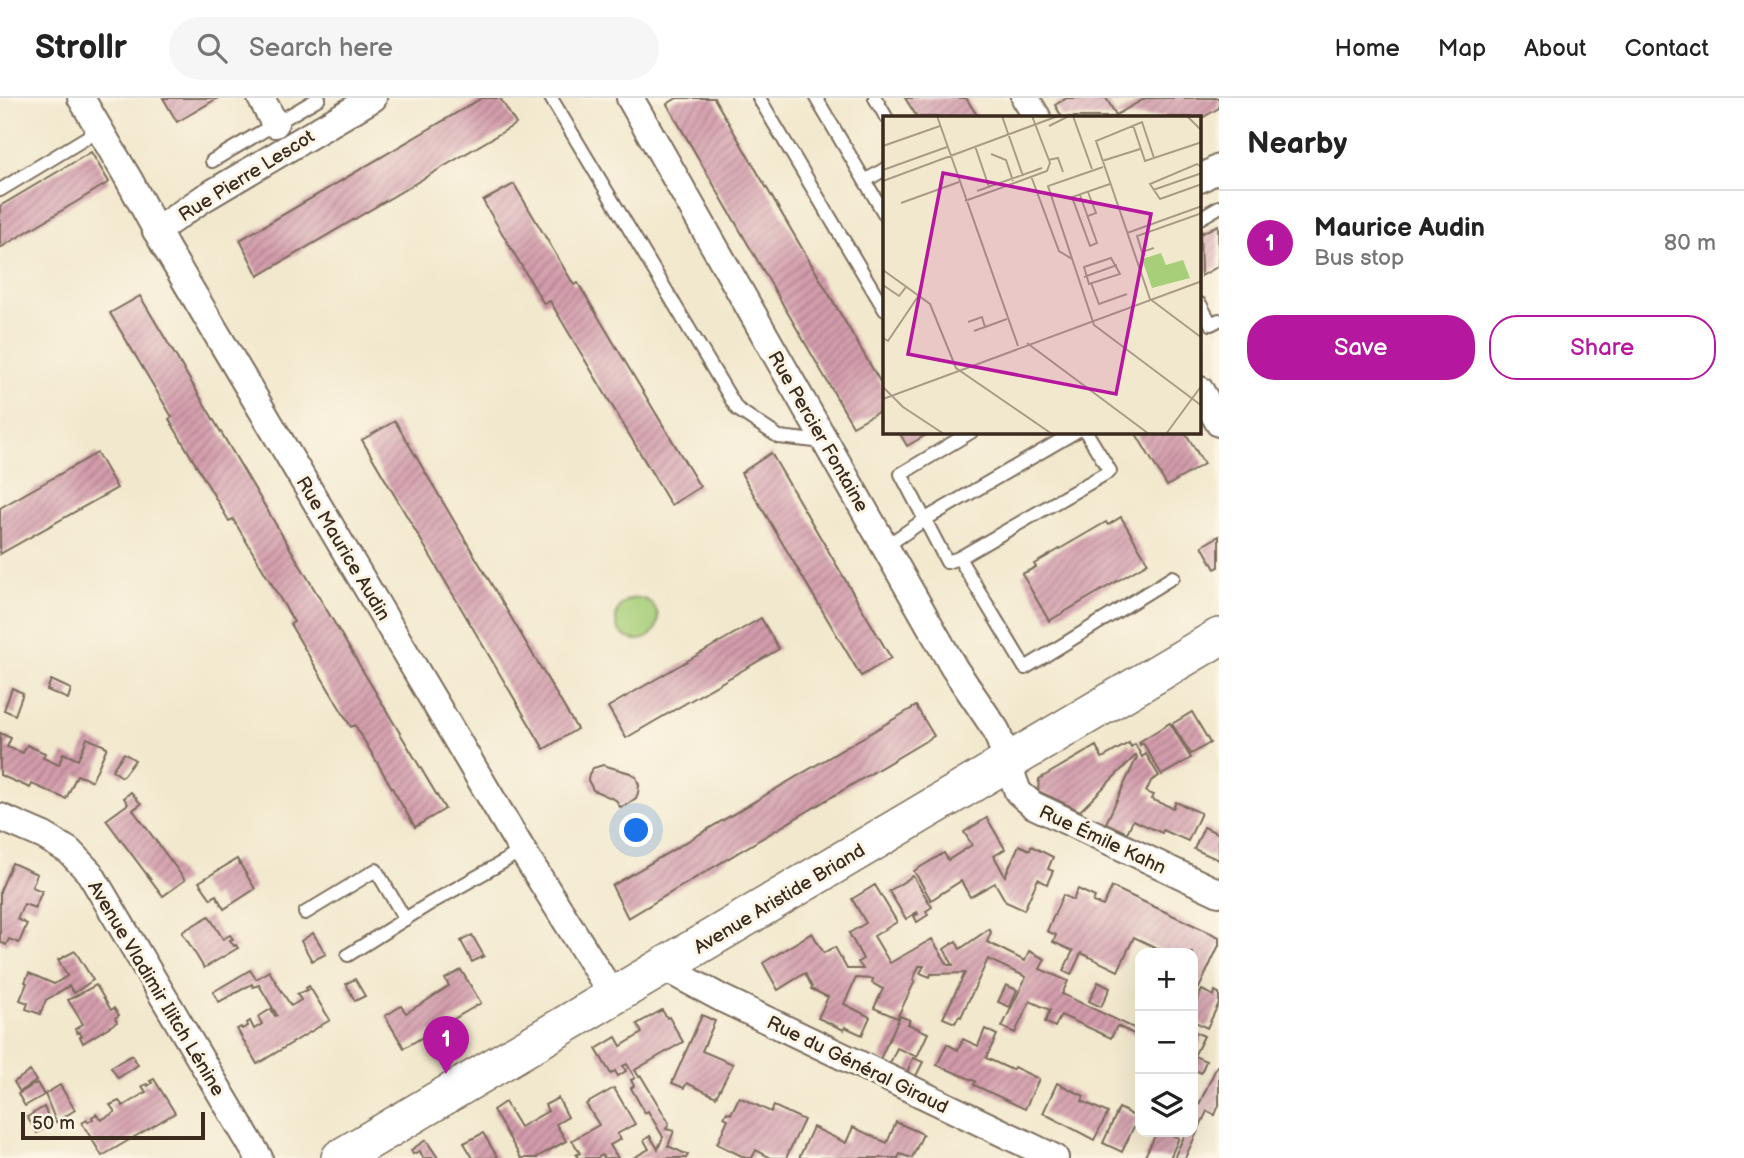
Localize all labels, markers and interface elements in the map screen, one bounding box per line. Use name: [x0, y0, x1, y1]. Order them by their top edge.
search box: [169, 17, 659, 80]
text: Strollr: [35, 28, 127, 68]
icon: search: [193, 29, 231, 67]
text: Search here: [249, 33, 393, 64]
text: Home: [1335, 34, 1400, 63]
text: Map: [1438, 34, 1486, 63]
text: About: [1524, 34, 1586, 63]
text: Contact: [1624, 34, 1709, 63]
inset map: [883, 116, 1202, 434]
street label: Rue Pierre Lescot: [175, 125, 319, 227]
text: Nearby: [1247, 126, 1347, 162]
text: Maurice Audin: [1314, 213, 1485, 244]
text: 1: [1265, 229, 1275, 257]
text: 80 m: [1664, 229, 1716, 257]
text: Bus stop: [1314, 244, 1404, 272]
button: Save: [1247, 315, 1475, 380]
button: Share: [1489, 315, 1716, 380]
street label: Rue Percier Fontaine: [762, 347, 873, 516]
street label: Rue Maurice Audin: [291, 473, 395, 625]
street label: Rue Émile Kahn: [1035, 800, 1170, 880]
your location: [619, 813, 653, 847]
street label: Avenue Aristide Briand: [690, 839, 869, 959]
street label: Avenue Vladimir Ilitch Lénine: [82, 877, 229, 1101]
map controls: [1135, 948, 1198, 1137]
button: +: [1135, 948, 1198, 1011]
street label: Rue du Général Giraud: [763, 1011, 952, 1119]
button: −: [1135, 1011, 1198, 1074]
pin: 1: [423, 1016, 469, 1074]
button: layers: [1135, 1074, 1198, 1137]
scale bar: [21, 1109, 205, 1141]
text: 50 m: [32, 1112, 75, 1135]

